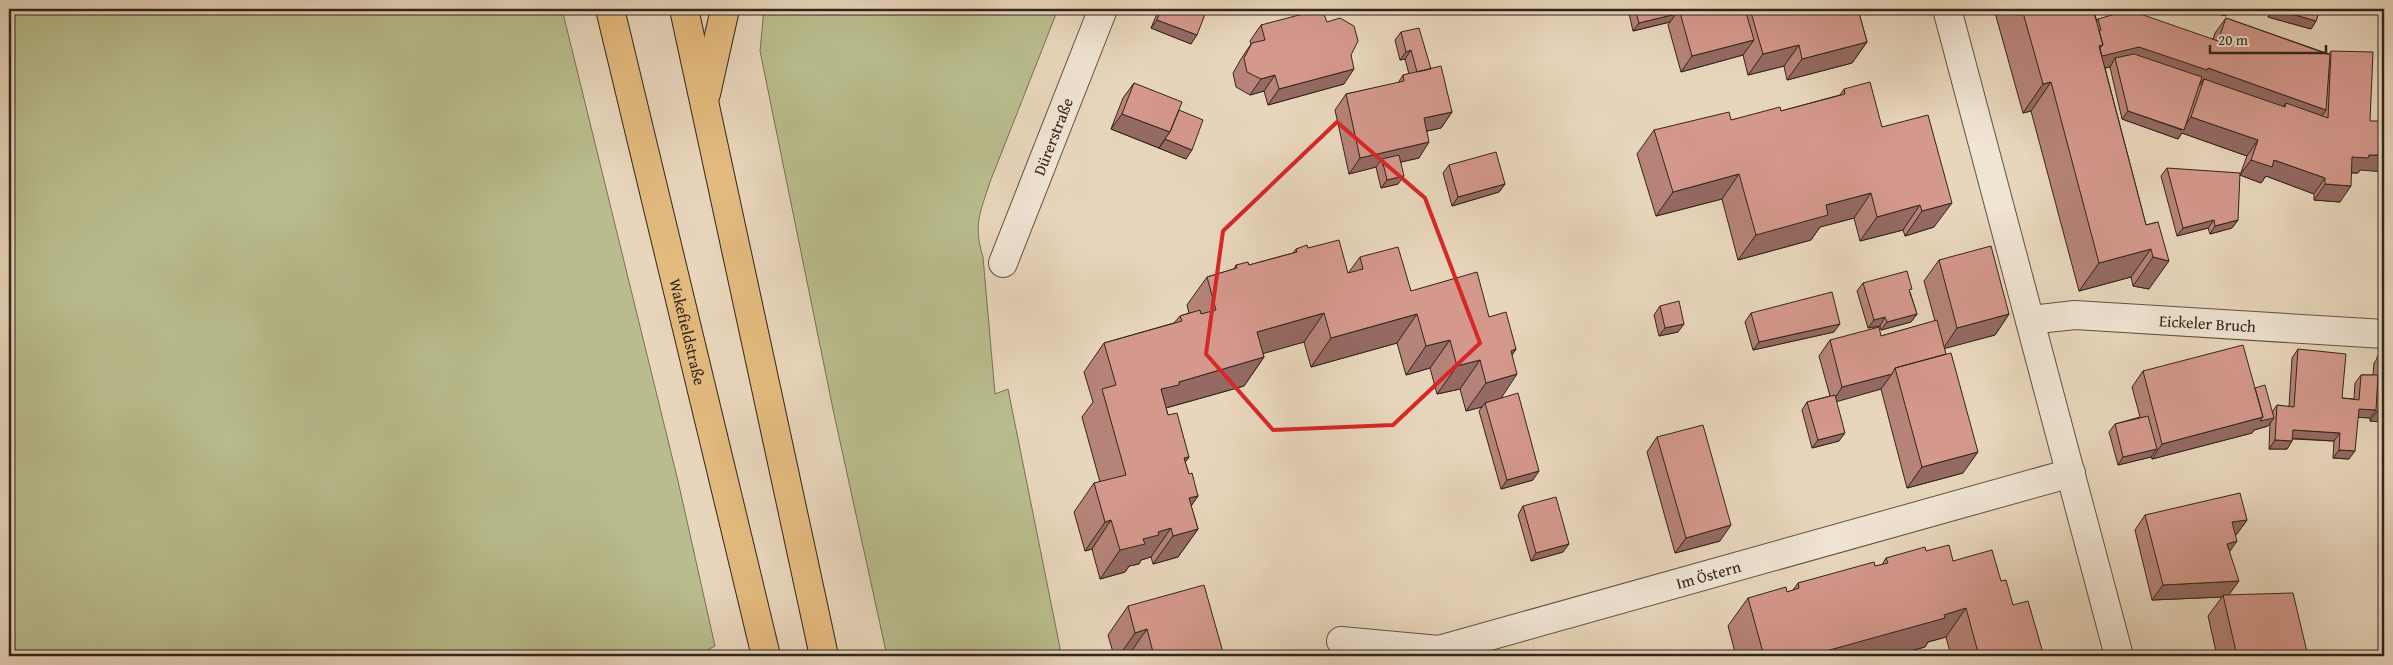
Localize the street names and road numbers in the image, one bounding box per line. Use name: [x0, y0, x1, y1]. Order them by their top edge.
street label: Dürerstraße: [1027, 94, 1079, 179]
street label: Wakefieldstraße: [663, 276, 712, 388]
street label: Eickeler Bruch: [2158, 308, 2257, 338]
street label: Im Östern: [1673, 554, 1743, 595]

